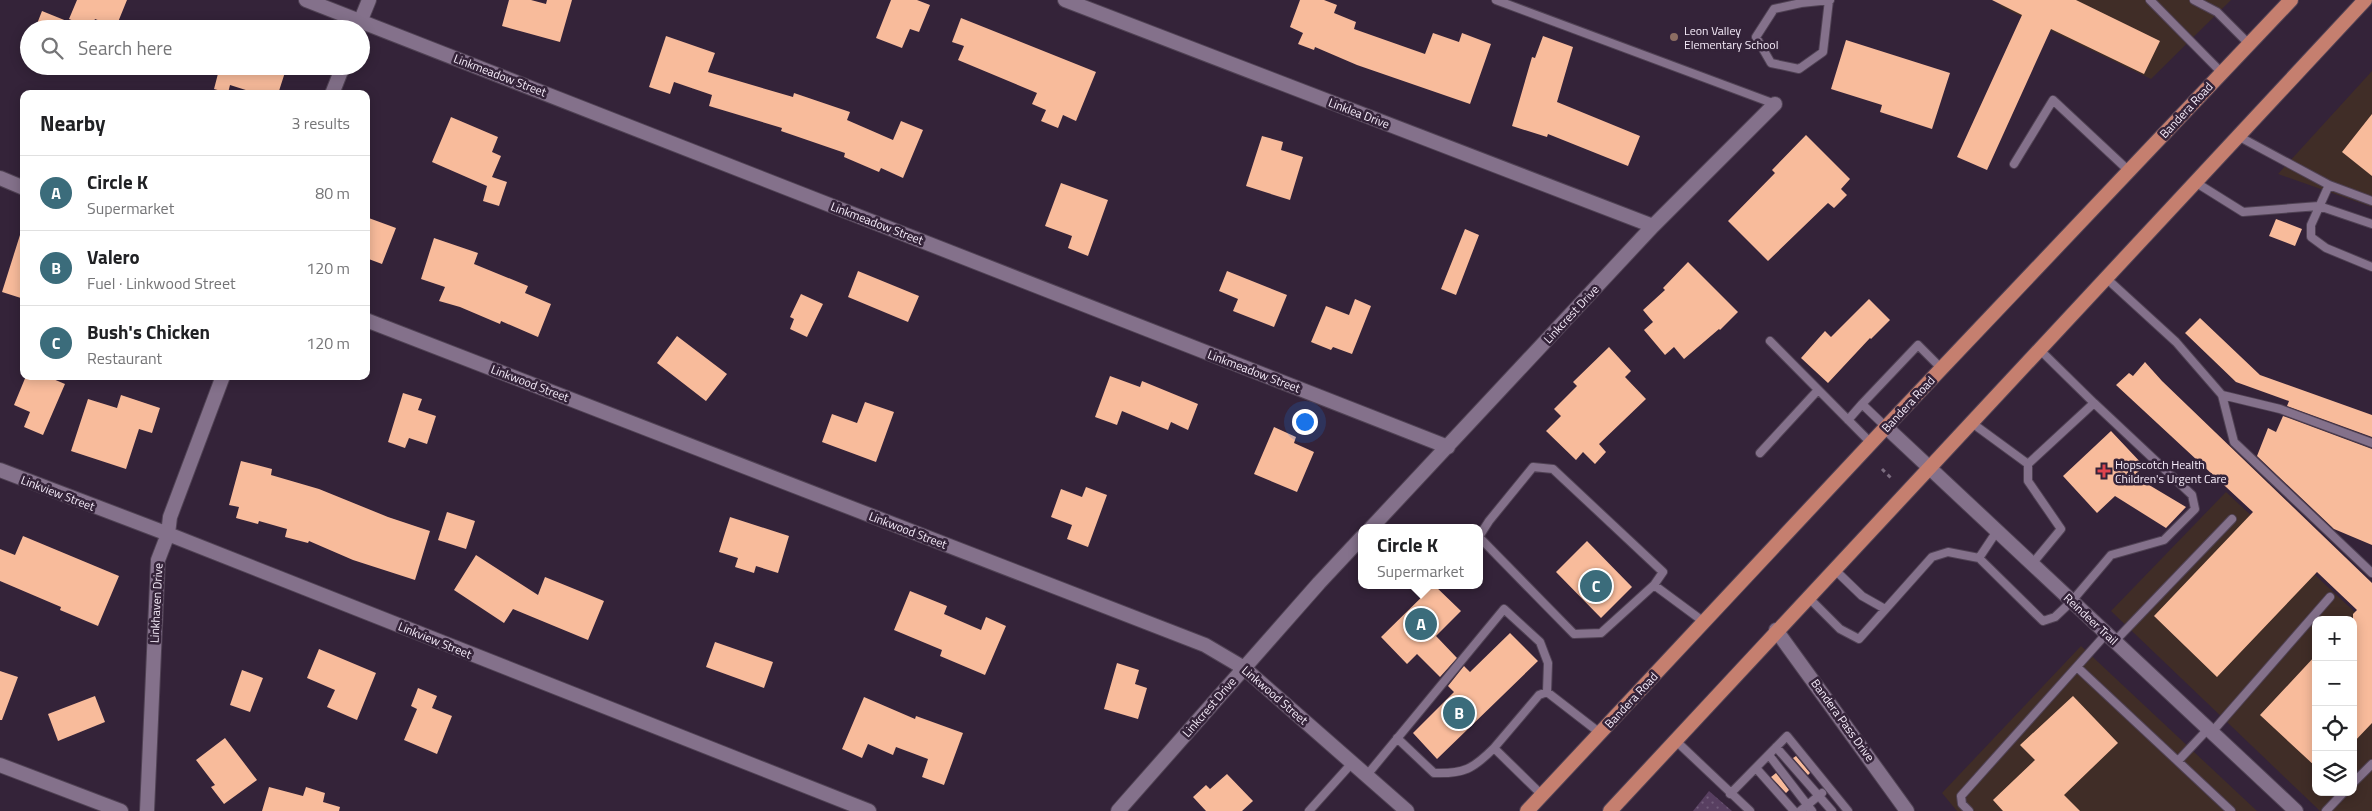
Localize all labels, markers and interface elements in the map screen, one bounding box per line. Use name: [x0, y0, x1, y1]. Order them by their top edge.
search box: [20, 20, 370, 75]
place label: Leon Valley Elementary School: [1684, 21, 1778, 54]
marker: Leon Valley Elementary School: [1668, 31, 1680, 43]
text: Search here: [78, 33, 172, 62]
icon: search: [38, 34, 66, 62]
street label: Linkmeadow Street: [451, 49, 550, 102]
street label: Bandera Road: [2155, 78, 2217, 142]
street label: Linklea Drive: [1326, 93, 1392, 133]
text: Nearby: [40, 107, 105, 139]
text: 3 results: [291, 111, 350, 135]
text: Circle K: [87, 167, 148, 196]
text: A: [51, 181, 61, 205]
text: 80 m: [315, 181, 350, 205]
text: Supermarket: [87, 196, 174, 220]
street label: Linkmeadow Street: [828, 197, 927, 250]
text: Valero: [87, 242, 140, 271]
text: B: [51, 256, 61, 280]
text: 120 m: [306, 256, 350, 280]
text: Fuel · Linkwood Street: [87, 271, 236, 295]
street label: Linkcrest Drive: [1539, 280, 1603, 348]
text: Bush's Chicken: [87, 317, 210, 346]
text: C: [52, 331, 60, 355]
text: 120 m: [306, 331, 350, 355]
street label: Linkmeadow Street: [1205, 345, 1304, 398]
text: Restaurant: [87, 346, 162, 370]
street label: Linkwood Street: [488, 359, 573, 407]
street label: Bandera Road: [1877, 372, 1939, 436]
your location: [1292, 409, 1318, 435]
place label: Hopscotch Health Children's Urgent Care: [2115, 455, 2227, 488]
marker: Hopscotch Health Children's Urgent Care: [2097, 464, 2111, 478]
street label: Linkview Street: [18, 470, 98, 516]
street label: Linkwood Street: [866, 506, 951, 554]
popup: [1358, 524, 1483, 589]
text: Circle K: [1377, 530, 1438, 559]
text: Supermarket: [1377, 559, 1464, 583]
street label: Linkhaven Drive: [144, 563, 168, 643]
pin: C: [1580, 567, 1612, 605]
street label: Reindeer Trail: [2059, 589, 2123, 649]
pin: A: [1405, 605, 1437, 643]
map controls: [2312, 616, 2357, 796]
button: +: [2312, 616, 2357, 661]
street label: Linkview Street: [395, 617, 475, 664]
street label: Linkwood Street: [1238, 661, 1313, 730]
button: −: [2312, 661, 2357, 706]
street label: Bandera Road: [1600, 668, 1662, 732]
street label: Linkcrest Drive: [1177, 673, 1241, 741]
street label: Bandera Pass Drive: [1806, 675, 1880, 765]
pin: B: [1443, 694, 1475, 732]
button: locate: [2312, 706, 2357, 751]
button: layers: [2312, 751, 2357, 796]

